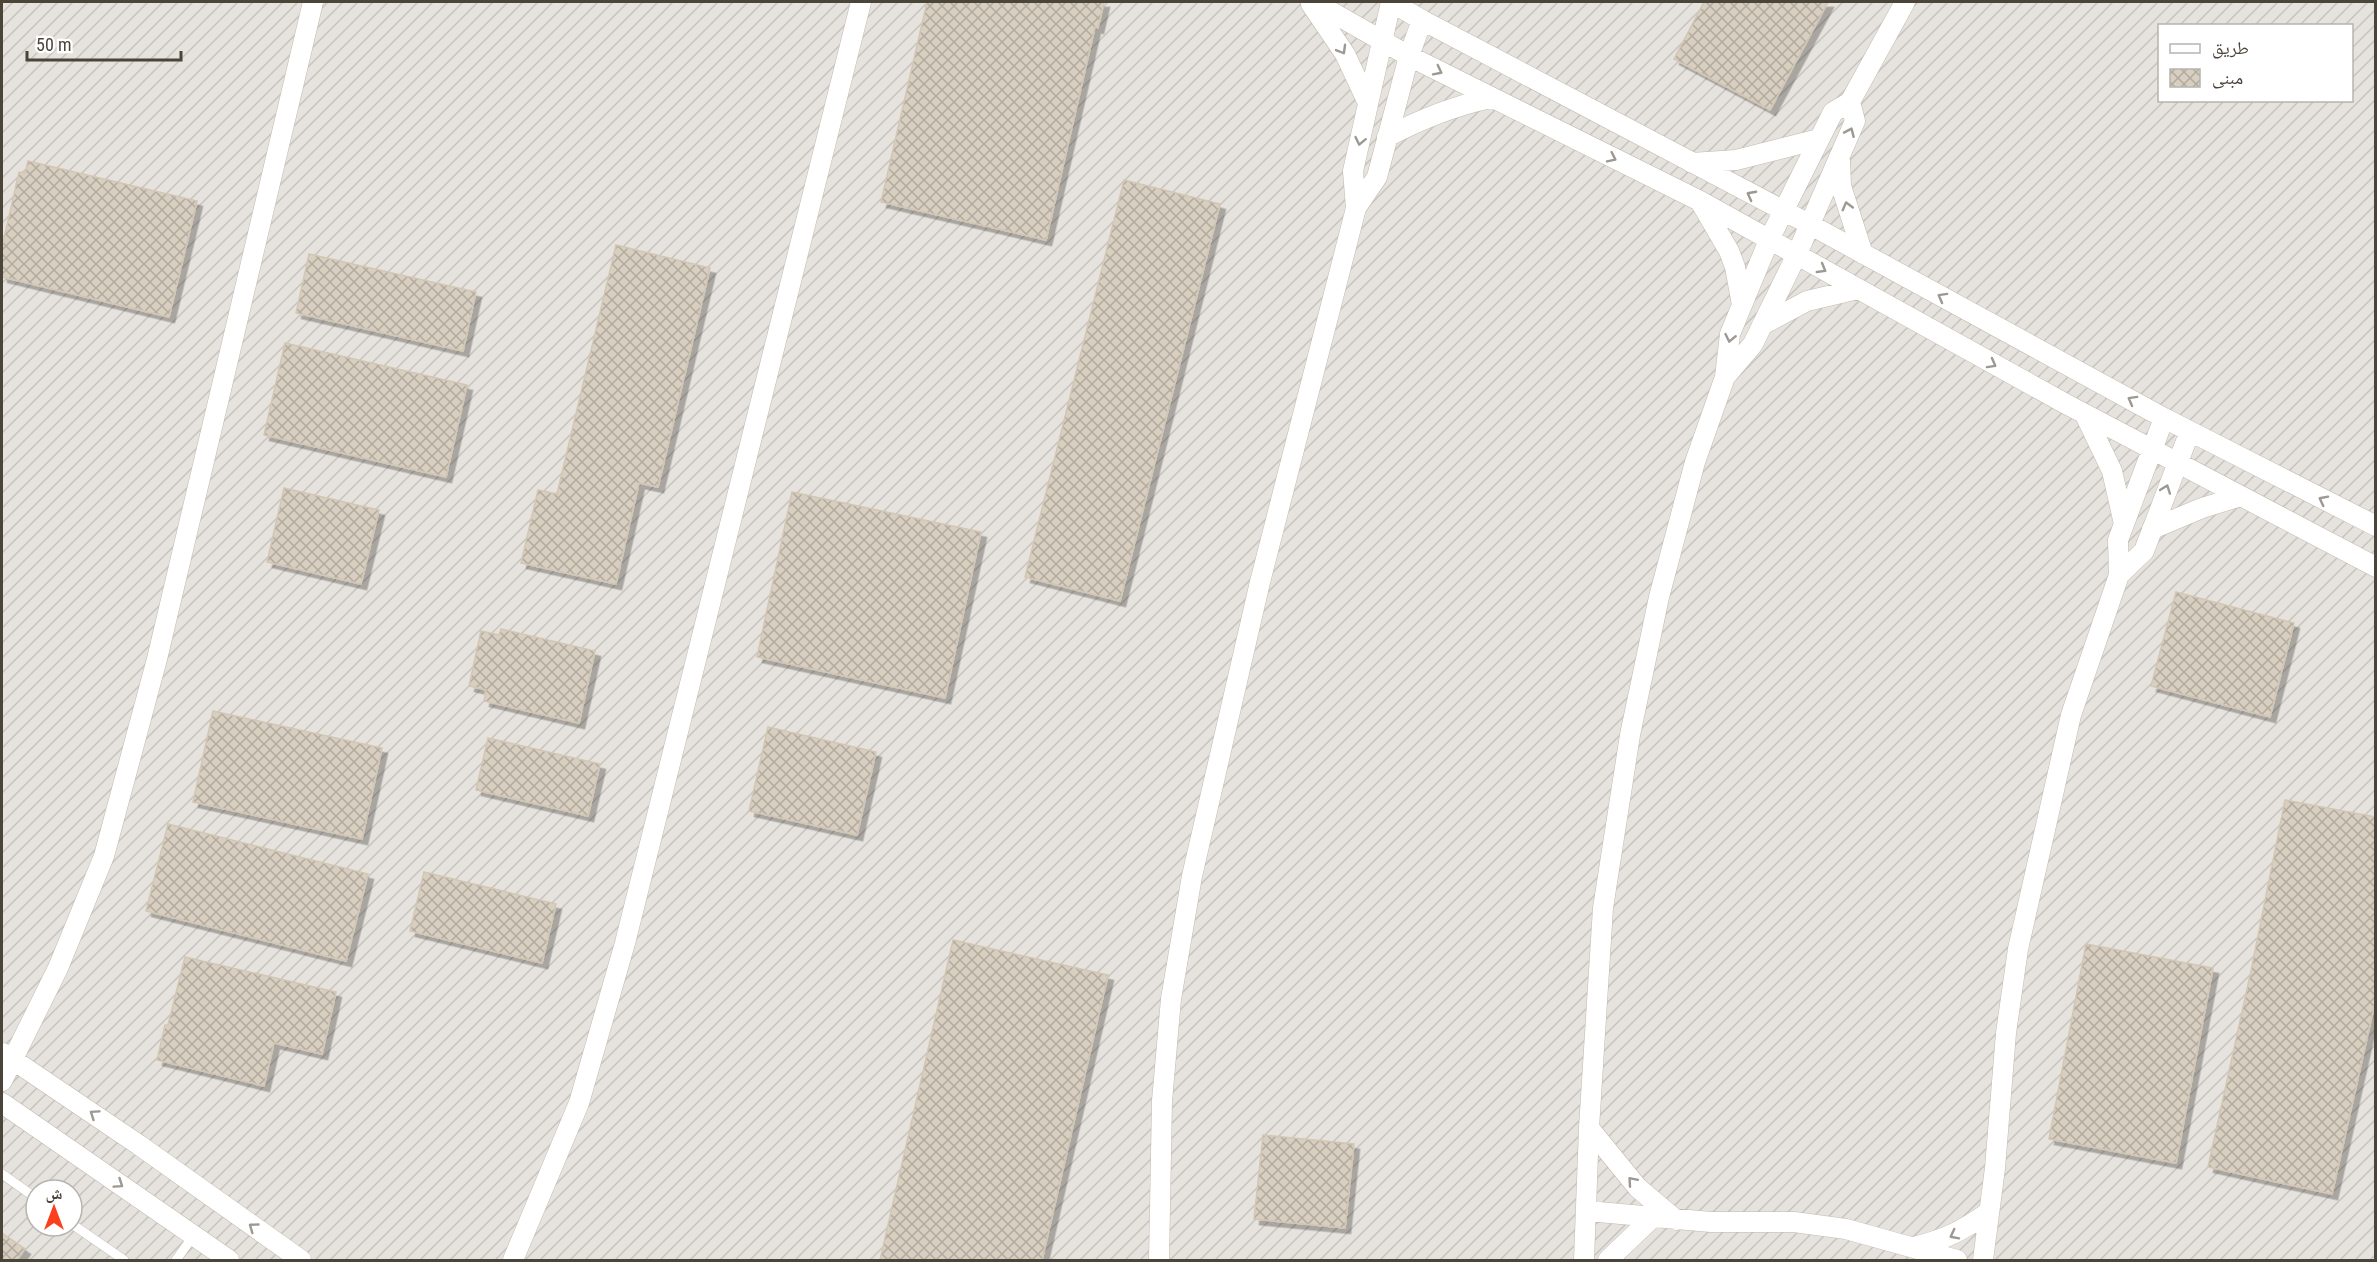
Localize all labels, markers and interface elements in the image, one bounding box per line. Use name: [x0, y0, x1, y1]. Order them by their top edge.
scale bar: [27, 24, 182, 62]
legend: [2158, 24, 2353, 102]
text: 50 m: [36, 34, 71, 55]
text: طريق: [2212, 37, 2249, 59]
one-way arrow: [1335, 44, 1346, 54]
one-way arrow: [1432, 64, 1442, 75]
text: مبنى: [2212, 67, 2243, 89]
one-way arrow: [1842, 128, 1854, 139]
one-way arrow: [1354, 135, 1367, 145]
one-way arrow: [1606, 151, 1617, 163]
one-way arrow: [1747, 191, 1758, 203]
one-way arrow: [1841, 201, 1854, 211]
one-way arrow: [1816, 261, 1826, 273]
one-way arrow: [1938, 293, 1948, 304]
one-way arrow: [1725, 333, 1738, 343]
one-way arrow: [1986, 357, 1996, 368]
one-way arrow: [2128, 396, 2138, 407]
one-way arrow: [2159, 484, 2172, 495]
one-way arrow: [2319, 495, 2330, 507]
one-way arrow: [90, 1110, 101, 1121]
one-way arrow: [113, 1176, 123, 1188]
one-way arrow: [1628, 1177, 1639, 1188]
north arrow: [24, 1178, 84, 1238]
text: ش: [46, 1184, 63, 1203]
one-way arrow: [249, 1223, 260, 1234]
one-way arrow: [1949, 1227, 1960, 1239]

